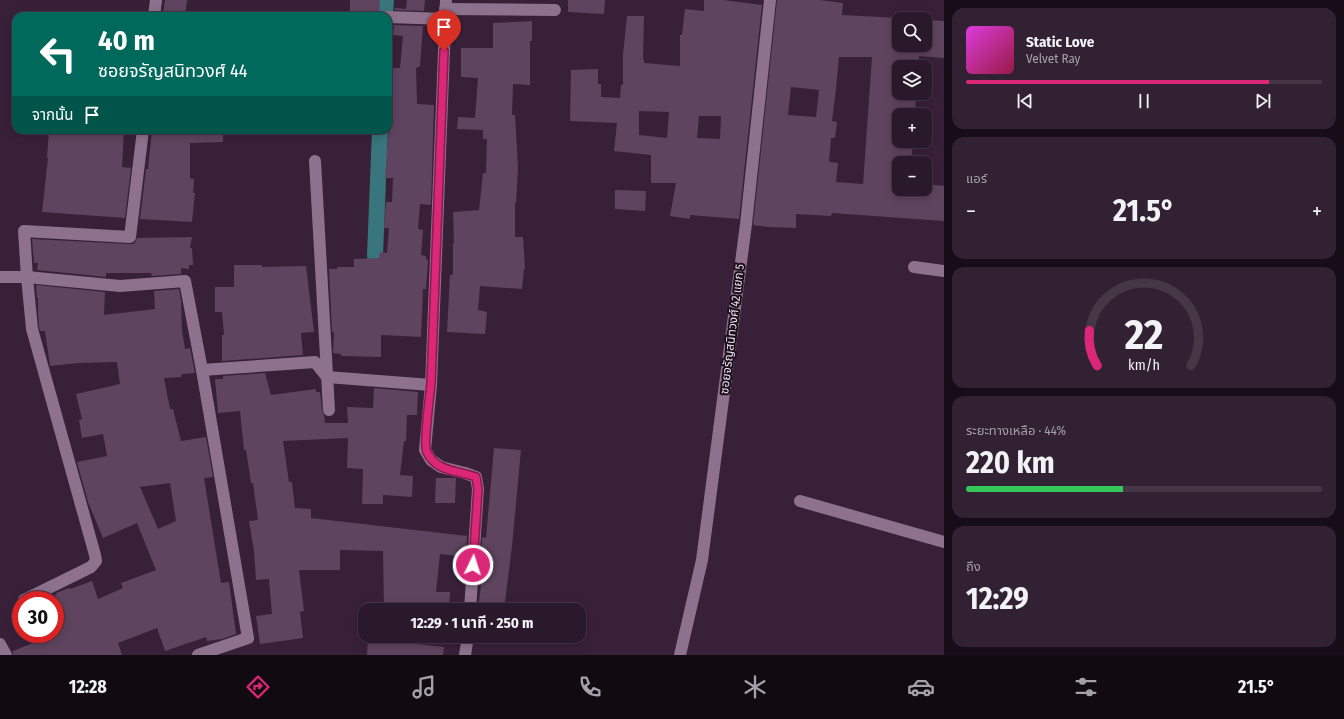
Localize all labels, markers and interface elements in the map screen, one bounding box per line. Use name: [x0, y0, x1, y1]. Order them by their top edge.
pin: [427, 10, 461, 51]
map controls: [892, 12, 932, 196]
button: search: [892, 12, 932, 52]
icon: arrive: [433, 16, 455, 38]
text: 40 m: [98, 24, 155, 57]
icon: left: [32, 28, 84, 80]
text: Static Love: [1026, 33, 1094, 51]
text: Velvet Ray: [1026, 51, 1080, 66]
text: ซอยจรัญสนิทวงศ์ 44: [98, 60, 248, 82]
button: layers: [892, 60, 932, 100]
icon: previous: [1014, 90, 1036, 112]
icon: pause: [1133, 90, 1155, 112]
icon: next: [1252, 90, 1274, 112]
icon: arrive: [81, 104, 103, 126]
text: จากนั้น: [32, 106, 73, 124]
button: +: [892, 108, 932, 148]
button: −: [892, 156, 932, 196]
text: แอร์: [966, 171, 987, 186]
text: 21.5°: [1113, 193, 1175, 229]
text: −: [966, 198, 976, 225]
text: +: [1312, 198, 1322, 225]
street label: ซอยจรัญสนิทวงศ์ 42 แยก 5: [717, 263, 747, 395]
text: 22: [1124, 309, 1163, 359]
text: km/h: [1128, 356, 1160, 373]
text: ระยะทางเหลือ · 44%: [966, 423, 1066, 438]
text: 220 km: [966, 445, 1055, 481]
position arrow: [452, 544, 494, 586]
text: ถึง: [966, 559, 981, 574]
text: 12:29: [966, 581, 1029, 617]
speed limit sign: 30: [12, 591, 64, 643]
text: 12:29 · 1 นาที · 250 m: [410, 614, 534, 632]
icon: directions: [244, 673, 272, 701]
icon: music: [410, 673, 438, 701]
icon: phone: [576, 673, 604, 701]
icon: climate: [741, 673, 769, 701]
icon: car: [907, 673, 935, 701]
icon: filters: [1072, 673, 1100, 701]
text: 12:28: [69, 676, 107, 698]
text: 21.5°: [1238, 676, 1275, 698]

